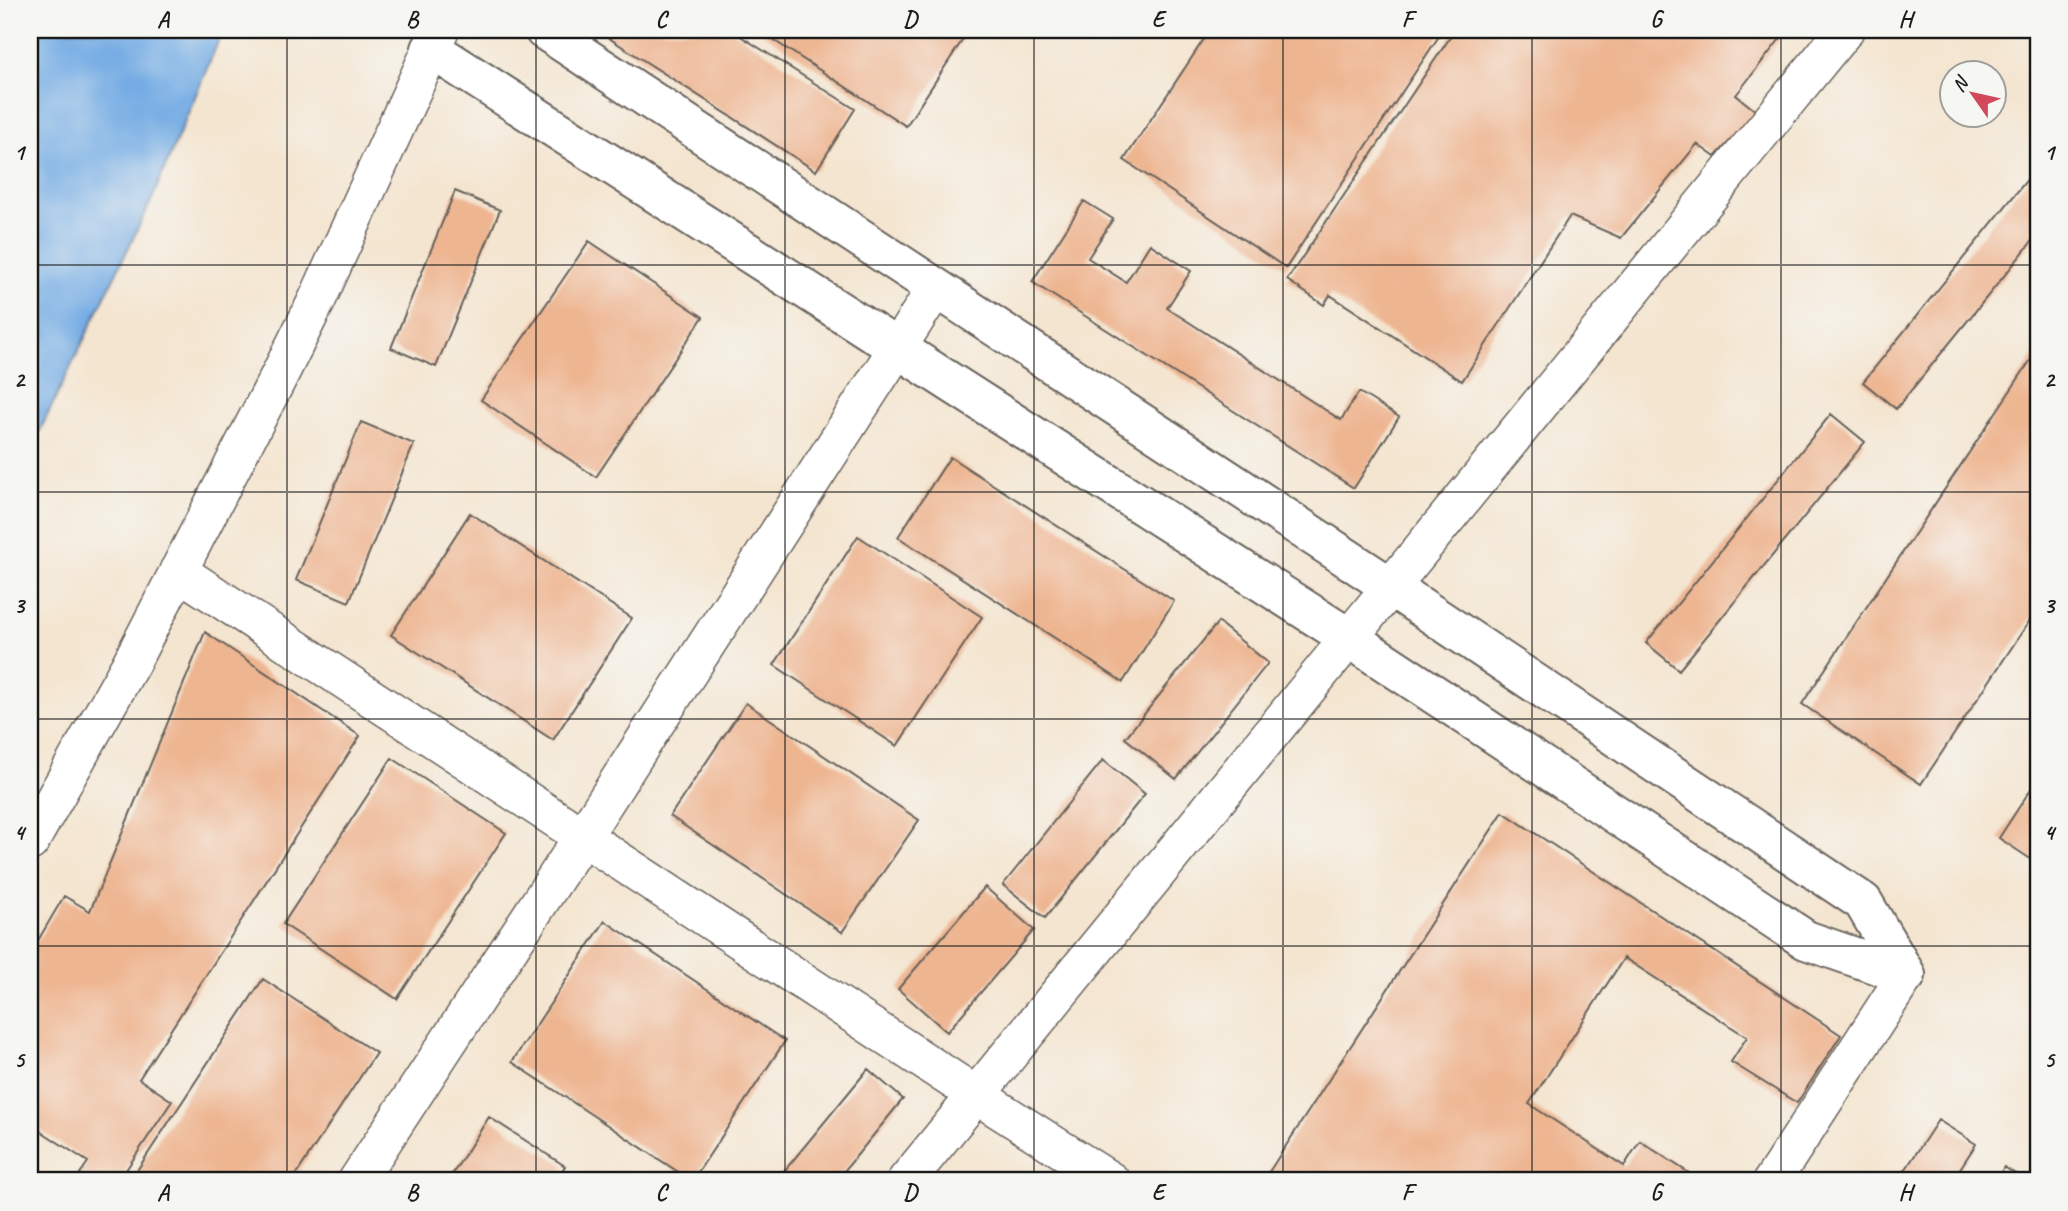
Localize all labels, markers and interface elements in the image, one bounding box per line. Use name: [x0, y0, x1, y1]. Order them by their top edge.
text: A: [157, 5, 171, 34]
text: B: [406, 5, 420, 34]
text: C: [656, 5, 670, 34]
text: D: [903, 5, 919, 34]
text: E: [1152, 5, 1168, 34]
text: F: [1402, 5, 1418, 34]
text: G: [1650, 5, 1665, 34]
text: H: [1898, 5, 1916, 34]
north arrow: [1938, 60, 2008, 130]
text: N: [1946, 71, 1975, 97]
text: 1: [14, 138, 27, 167]
text: 1: [2044, 138, 2057, 167]
text: 2: [14, 365, 27, 394]
text: 2: [2044, 365, 2057, 394]
text: 3: [14, 591, 27, 620]
text: 3: [2044, 591, 2057, 620]
text: 4: [14, 818, 27, 847]
text: 4: [2044, 818, 2057, 847]
text: 5: [14, 1045, 26, 1074]
text: 5: [2044, 1045, 2056, 1074]
text: A: [157, 1178, 171, 1207]
text: B: [406, 1178, 420, 1207]
text: C: [656, 1178, 670, 1207]
text: D: [903, 1178, 919, 1207]
text: E: [1152, 1178, 1168, 1207]
text: F: [1402, 1178, 1418, 1207]
text: G: [1650, 1178, 1665, 1207]
text: H: [1898, 1178, 1916, 1207]

